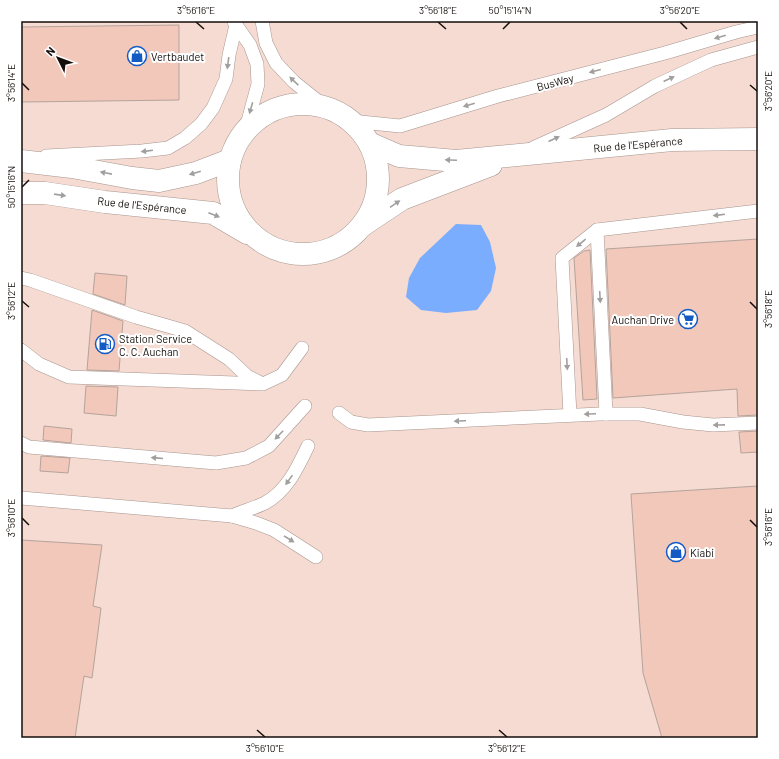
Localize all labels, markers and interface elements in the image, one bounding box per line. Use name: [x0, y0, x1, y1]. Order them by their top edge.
text: 3°56'16"E: [177, 4, 215, 16]
text: 3°56'18"E: [419, 4, 457, 16]
text: 50°15'14"N: [489, 4, 531, 16]
text: 3°56'20"E: [660, 4, 700, 16]
one-way arrow: [714, 34, 726, 40]
north arrow: [38, 38, 78, 78]
text: N: [43, 44, 57, 58]
shop icon: Vertbaudet: [126, 45, 148, 67]
place label: Vertbaudet: [151, 50, 204, 63]
one-way arrow: [225, 57, 231, 69]
text: 3°56'14"E: [5, 64, 17, 102]
one-way arrow: [589, 69, 601, 75]
street label: BusWay: [535, 71, 575, 93]
text: 3°56'20"E: [762, 71, 774, 111]
one-way arrow: [289, 76, 299, 86]
one-way arrow: [663, 76, 675, 82]
one-way arrow: [463, 102, 475, 108]
one-way arrow: [248, 103, 254, 115]
street label: Rue de l'Espérance: [593, 134, 683, 154]
one-way arrow: [548, 136, 559, 142]
one-way arrow: [141, 148, 153, 154]
one-way arrow: [444, 157, 457, 163]
text: 50°15'16"N: [5, 166, 17, 208]
one-way arrow: [100, 170, 112, 176]
one-way arrow: [189, 170, 201, 176]
one-way arrow: [54, 192, 66, 199]
street label: Rue de l'Espérance: [97, 194, 187, 216]
one-way arrow: [389, 200, 401, 207]
one-way arrow: [209, 212, 221, 218]
one-way arrow: [713, 212, 725, 219]
one-way arrow: [575, 238, 586, 247]
text: 3°56'12"E: [5, 282, 17, 320]
text: 3°56'18"E: [762, 290, 774, 328]
one-way arrow: [597, 291, 604, 303]
supermarket icon: Auchan Drive: [677, 308, 699, 330]
place label: Auchan Drive: [612, 313, 674, 326]
place label: Station Service C. C. Auchan: [119, 332, 192, 358]
fuel station icon: Station Service C. C. Auchan: [94, 333, 116, 355]
one-way arrow: [564, 358, 571, 370]
one-way arrow: [584, 411, 596, 418]
one-way arrow: [454, 417, 466, 424]
one-way arrow: [713, 421, 725, 428]
one-way arrow: [274, 430, 284, 440]
one-way arrow: [151, 455, 163, 461]
one-way arrow: [285, 475, 293, 485]
text: 3°56'10"E: [5, 499, 17, 537]
text: 3°56'16"E: [762, 508, 774, 546]
one-way arrow: [284, 535, 294, 543]
shop icon: Kiabi: [665, 541, 687, 563]
place label: Kiabi: [690, 546, 714, 559]
text: 3°56'10"E: [246, 742, 284, 754]
text: 3°56'12"E: [488, 742, 526, 754]

